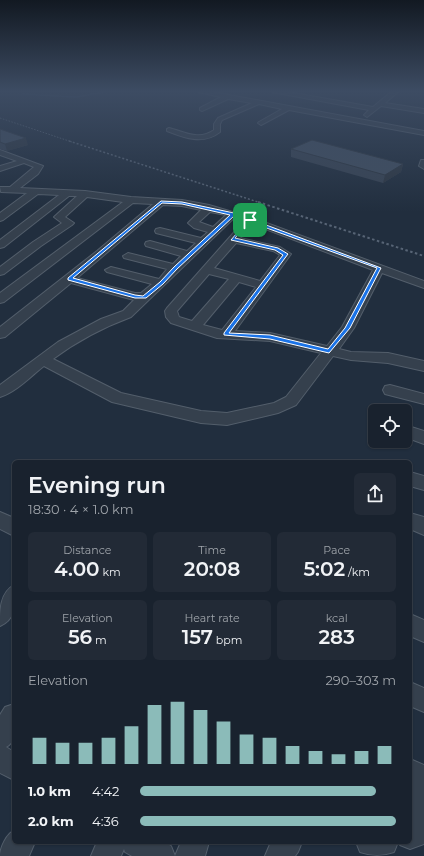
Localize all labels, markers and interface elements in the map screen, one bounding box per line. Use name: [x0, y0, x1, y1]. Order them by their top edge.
pin: [233, 203, 267, 237]
icon: arrive: [239, 209, 261, 231]
map controls: [368, 404, 412, 448]
button: locate: [368, 404, 412, 448]
text: Evening run: [28, 472, 166, 499]
button: share: [354, 473, 396, 515]
text: 18:30 · 4 × 1.0 km: [28, 501, 133, 517]
text: Distance: [63, 543, 111, 557]
text: Time: [198, 543, 226, 557]
text: Pace: [323, 543, 350, 557]
text: 4.00: [54, 557, 100, 581]
text: 20:08: [184, 557, 240, 581]
text: 5:02: [303, 557, 345, 581]
text: km: [100, 565, 121, 579]
text: /km: [345, 565, 370, 579]
text: Elevation: [62, 611, 113, 625]
text: Heart rate: [184, 611, 240, 625]
text: kcal: [326, 611, 348, 625]
text: 56: [68, 625, 92, 649]
text: 157: [182, 625, 213, 649]
text: 283: [318, 625, 355, 649]
text: m: [92, 633, 107, 647]
text: bpm: [213, 633, 242, 647]
text: Elevation: [28, 672, 88, 688]
text: 290–303 m: [325, 672, 396, 688]
text: 1.0 km: [28, 783, 71, 799]
text: 4:42: [92, 783, 119, 799]
text: 2.0 km: [28, 813, 74, 829]
text: 4:36: [92, 813, 119, 829]

